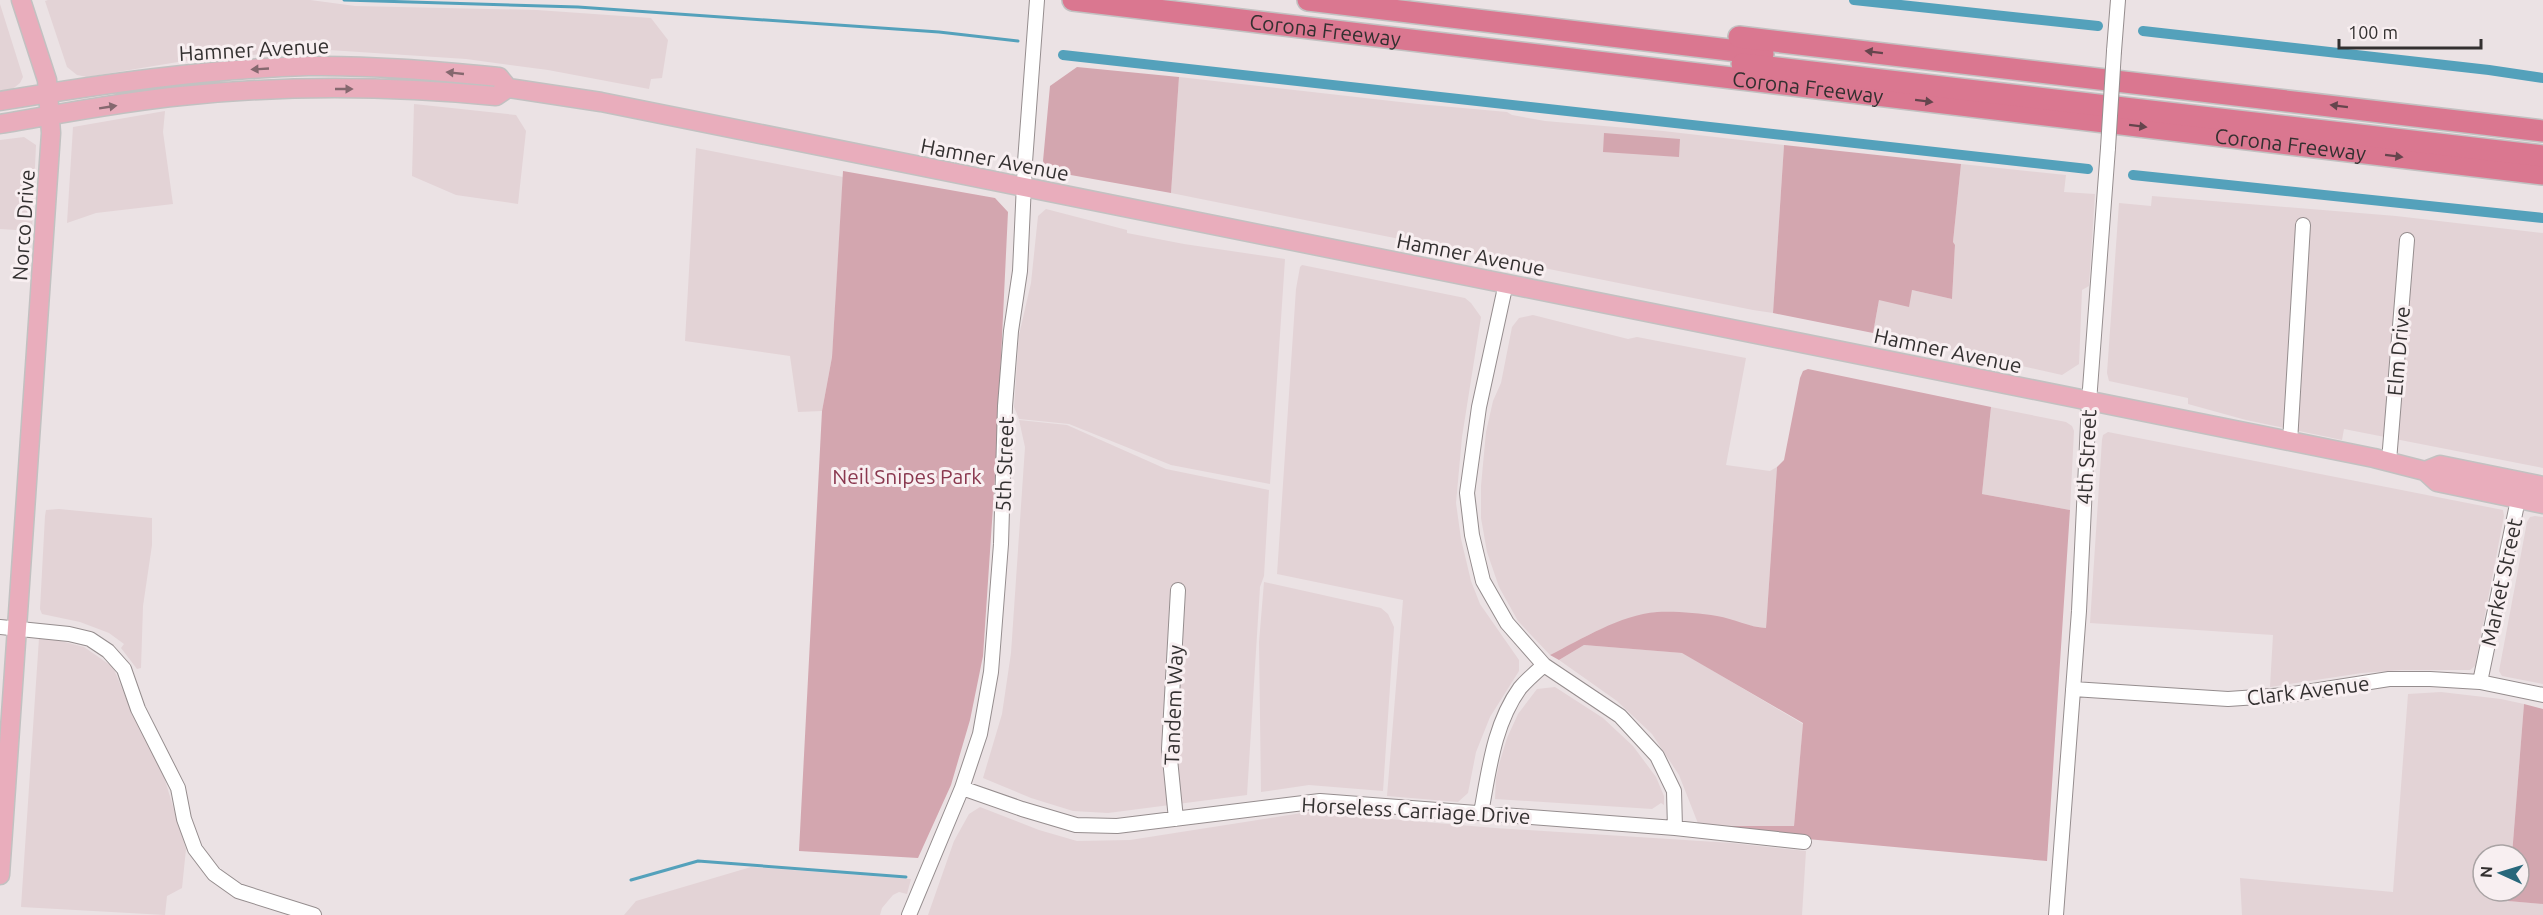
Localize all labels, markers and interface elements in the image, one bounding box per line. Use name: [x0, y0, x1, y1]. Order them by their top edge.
street label: Corona Freeway: [1248, 9, 1402, 51]
scale bar: [2339, 12, 2482, 50]
text: 100 m: [2348, 22, 2398, 42]
street label: Hamner Avenue: [178, 33, 330, 65]
one-way arrow: [1865, 48, 1884, 57]
one-way arrow: [250, 64, 269, 73]
street label: Corona Freeway: [1731, 66, 1885, 108]
one-way arrow: [445, 68, 464, 78]
one-way arrow: [335, 84, 354, 94]
one-way arrow: [1914, 97, 1933, 106]
one-way arrow: [2329, 101, 2348, 111]
one-way arrow: [99, 102, 118, 111]
one-way arrow: [2129, 121, 2148, 131]
street label: Corona Freeway: [2214, 123, 2367, 165]
street label: Hamner Avenue: [919, 133, 1071, 185]
one-way arrow: [2385, 151, 2404, 160]
street label: Norco Drive: [7, 168, 39, 282]
street label: Hamner Avenue: [1395, 228, 1547, 280]
street label: Elm Drive: [2382, 305, 2414, 397]
street label: Hamner Avenue: [1872, 323, 2024, 377]
street label: 4th Street: [2072, 409, 2100, 505]
street label: 5th Street: [990, 416, 1018, 512]
park label: Neil Snipes Park: [832, 464, 982, 488]
street label: Market Street: [2476, 516, 2526, 648]
street label: Tandem Way: [1159, 644, 1187, 766]
street label: Clark Avenue: [2245, 671, 2371, 709]
street label: Horseless Carriage Drive: [1301, 792, 1531, 828]
north arrow: [2471, 843, 2531, 903]
text: N: [2477, 865, 2495, 879]

